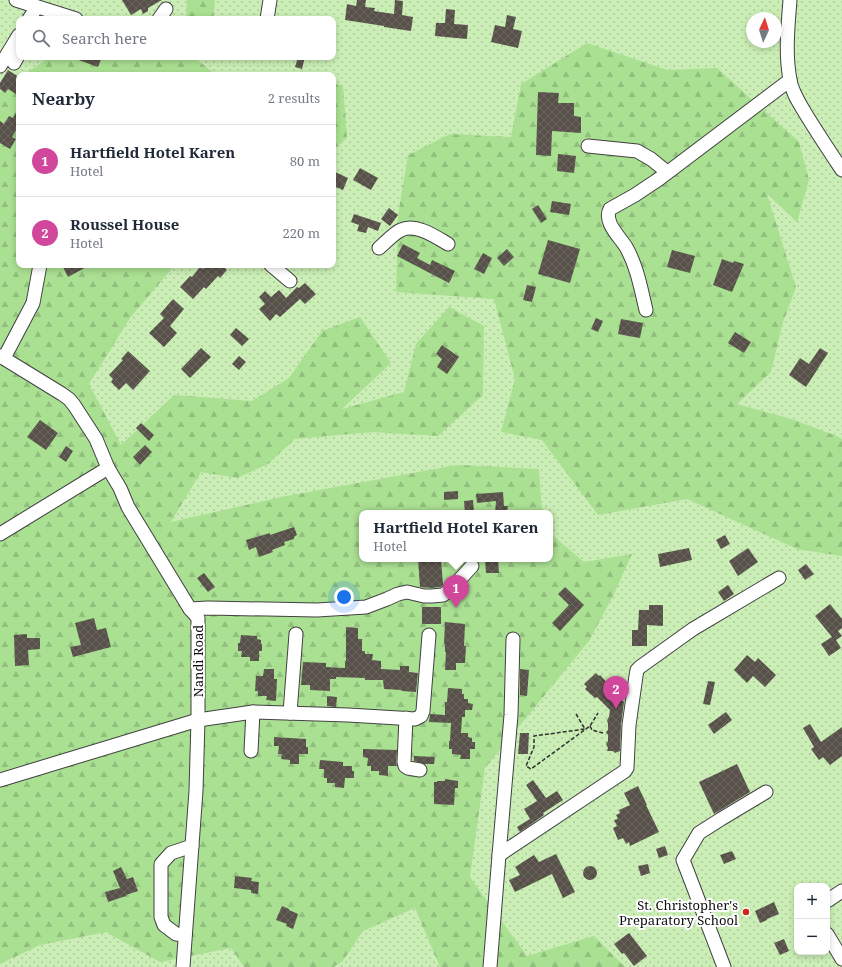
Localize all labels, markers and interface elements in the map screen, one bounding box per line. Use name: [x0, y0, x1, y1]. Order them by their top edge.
north arrow: [746, 12, 782, 48]
search box: [16, 16, 336, 60]
icon: search: [30, 27, 52, 49]
text: Search here: [62, 28, 147, 48]
text: Nearby: [32, 87, 95, 110]
text: 2 results: [268, 89, 320, 107]
text: Hartfield Hotel Karen: [70, 142, 235, 162]
text: 1: [41, 152, 49, 170]
text: 80 m: [290, 152, 320, 170]
text: Hotel: [70, 162, 103, 180]
text: Roussel House: [70, 214, 179, 234]
text: 2: [41, 224, 49, 242]
text: 220 m: [283, 224, 320, 242]
text: Hotel: [70, 234, 103, 252]
popup: [359, 510, 553, 562]
text: Hartfield Hotel Karen: [373, 517, 539, 537]
text: Hotel: [373, 537, 407, 555]
pin: 1: [443, 575, 469, 608]
your location: [334, 587, 354, 607]
street label: Nandi Road: [189, 625, 207, 697]
pin: 2: [603, 676, 629, 709]
map controls: [794, 883, 830, 955]
button: +: [794, 883, 830, 919]
place label: St. Christopher's Preparatory School: [619, 896, 738, 929]
marker: St. Christopher's Preparatory School: [741, 907, 751, 917]
button: −: [794, 919, 830, 955]

